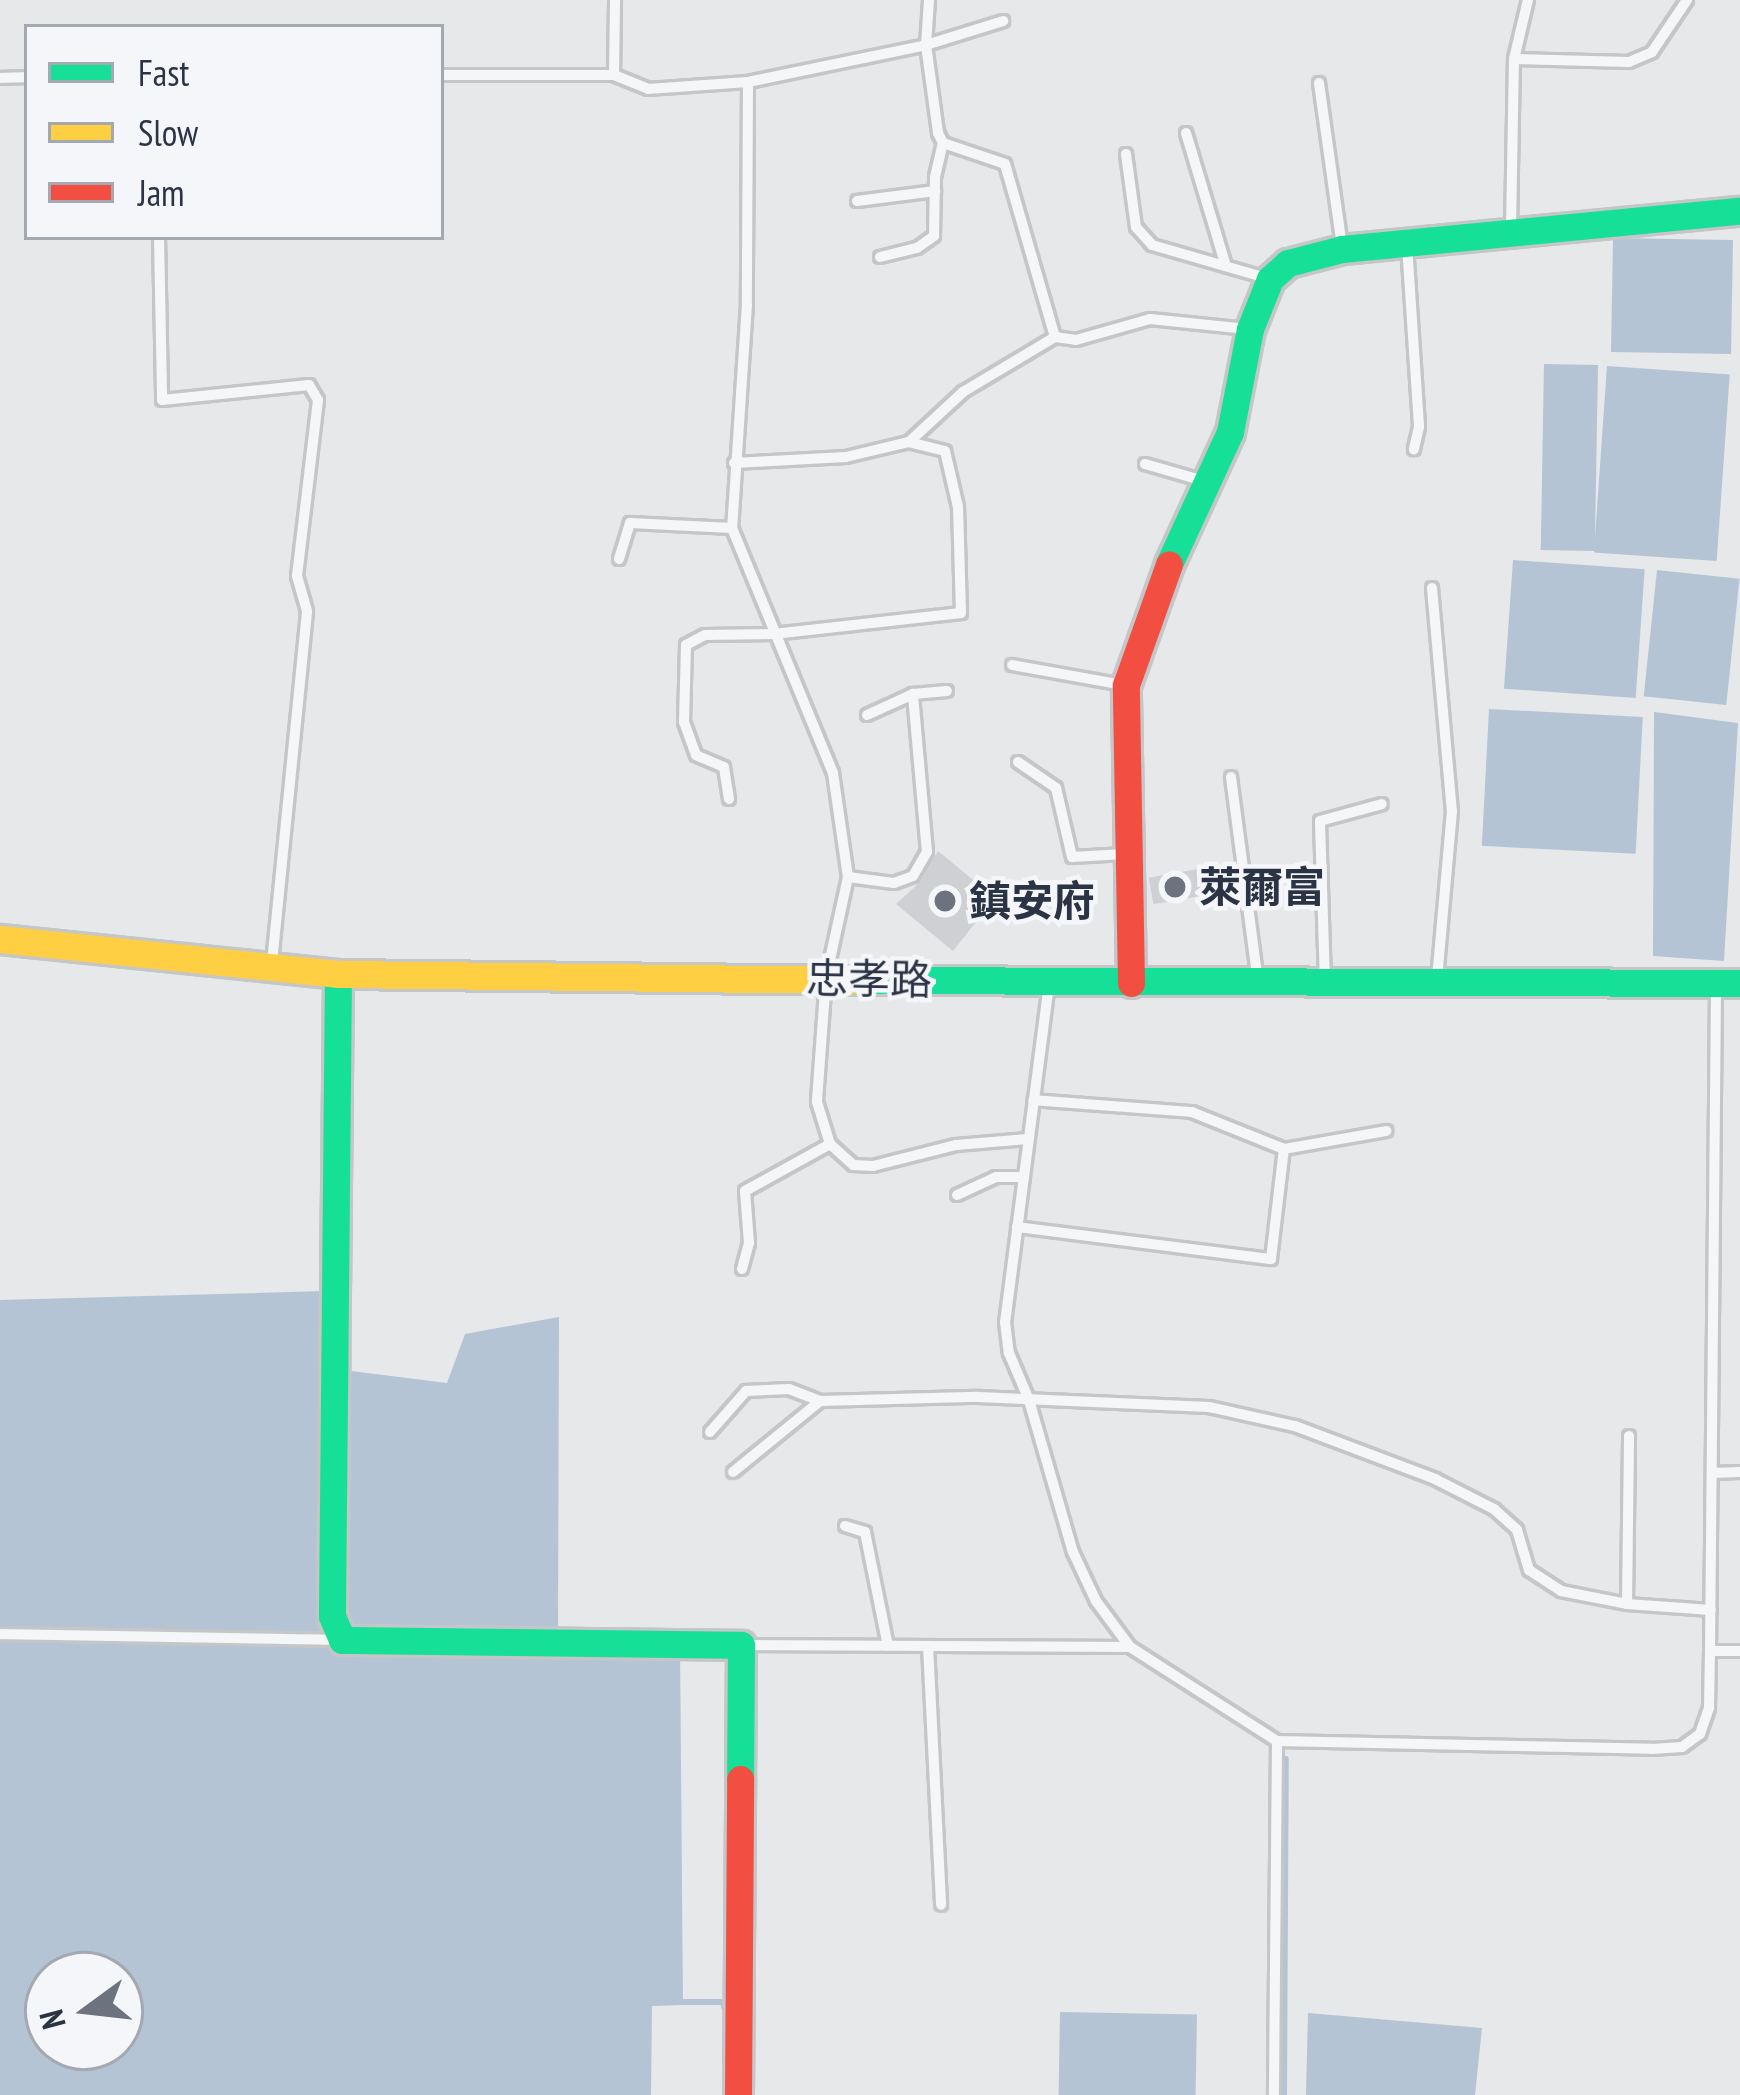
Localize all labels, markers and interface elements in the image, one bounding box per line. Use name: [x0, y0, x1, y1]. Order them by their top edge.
legend: [24, 24, 444, 240]
text: Fast: [138, 49, 189, 96]
text: Slow: [138, 109, 198, 156]
text: Jam: [138, 169, 185, 216]
place label: 萊爾富: [1199, 862, 1325, 912]
marker: 萊爾富: [1162, 874, 1188, 900]
place label: 鎮安府: [969, 876, 1095, 926]
marker: 鎮安府: [932, 888, 958, 914]
street label: 忠孝路: [806, 953, 932, 1005]
north arrow: [24, 1951, 144, 2071]
text: N: [29, 2006, 75, 2034]

